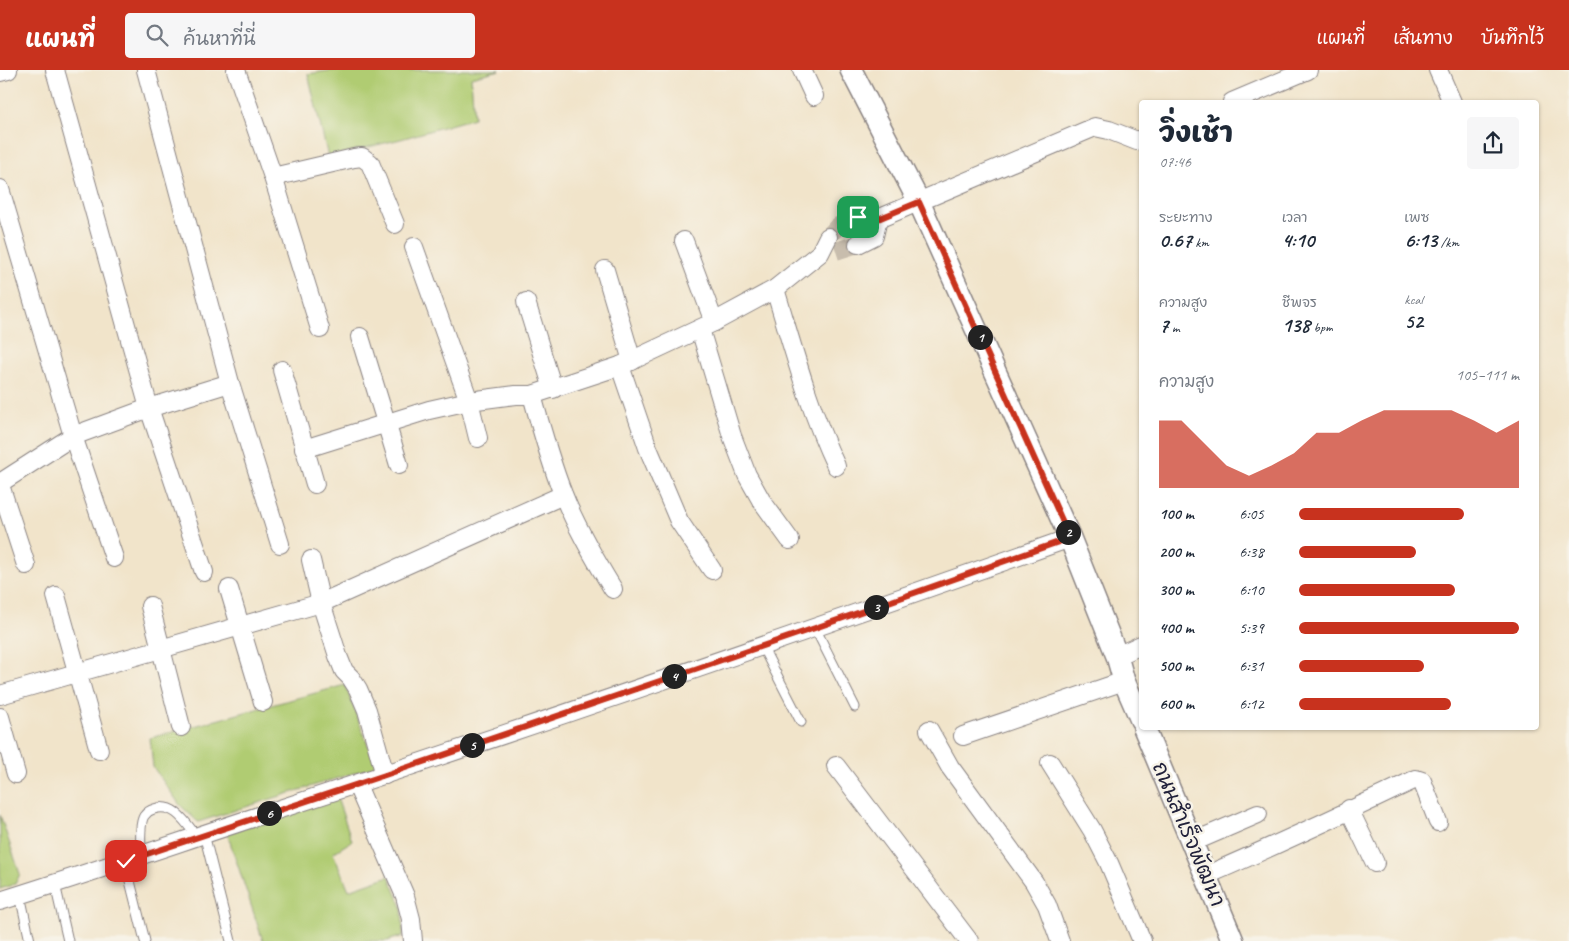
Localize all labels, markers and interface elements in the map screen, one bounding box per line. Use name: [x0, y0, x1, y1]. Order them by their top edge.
search box: [125, 13, 475, 58]
icon: search: [143, 21, 171, 49]
text: แผนที่: [25, 24, 95, 54]
text: ค้นหาที่นี่: [183, 27, 256, 51]
text: แผนที่: [1317, 27, 1365, 49]
text: เส้นทาง: [1393, 27, 1453, 49]
text: บันทึกไว้: [1481, 27, 1544, 49]
text: วิ่งเช้า: [1159, 115, 1233, 150]
button: share: [1467, 117, 1519, 169]
text: 07:46: [1159, 152, 1191, 172]
pin: [837, 196, 879, 238]
icon: arrive: [844, 203, 872, 231]
text: ระยะทาง: [1159, 209, 1212, 226]
text: เวลา: [1282, 209, 1308, 226]
text: เพซ: [1404, 209, 1429, 226]
text: 0.67: [1159, 227, 1192, 253]
text: 4:10: [1282, 227, 1314, 253]
text: 6:13: [1404, 227, 1437, 253]
text: km: [1192, 234, 1209, 251]
text: /km: [1437, 234, 1459, 251]
text: kcal: [1404, 291, 1423, 308]
text: ความสูง: [1159, 294, 1207, 311]
text: ชีพจร: [1282, 294, 1317, 311]
text: 52: [1404, 308, 1423, 334]
text: 7: [1159, 312, 1168, 338]
text: 138: [1282, 312, 1310, 338]
text: m: [1168, 319, 1180, 336]
text: bpm: [1310, 319, 1333, 336]
pin: 1: [968, 324, 992, 350]
text: 1: [977, 329, 984, 346]
text: 105–111 m: [1456, 365, 1519, 385]
text: ความสูง: [1159, 372, 1214, 392]
text: 100 m: [1159, 504, 1194, 524]
text: 6:05: [1239, 504, 1264, 524]
pin: 2: [1056, 520, 1080, 544]
text: 2: [1065, 524, 1072, 541]
text: 200 m: [1159, 542, 1194, 562]
text: 6:38: [1239, 542, 1264, 562]
text: 300 m: [1159, 580, 1194, 600]
text: 6:10: [1239, 580, 1264, 600]
pin: 3: [864, 594, 888, 620]
text: 3: [873, 599, 880, 616]
text: 400 m: [1159, 618, 1194, 638]
text: 5:39: [1239, 618, 1264, 638]
text: 500 m: [1159, 656, 1193, 676]
text: 6:31: [1239, 656, 1264, 676]
pin: 4: [662, 664, 686, 688]
text: 4: [671, 668, 678, 685]
text: 600 m: [1159, 694, 1194, 714]
text: 6:12: [1239, 694, 1264, 714]
pin: 5: [460, 732, 484, 758]
text: 5: [469, 737, 476, 754]
street label: ถนนสำเร็จพัฒนา: [1147, 758, 1231, 910]
pin: 6: [256, 800, 282, 826]
text: 6: [266, 805, 273, 822]
pin: [105, 840, 147, 882]
icon: check: [112, 847, 140, 875]

